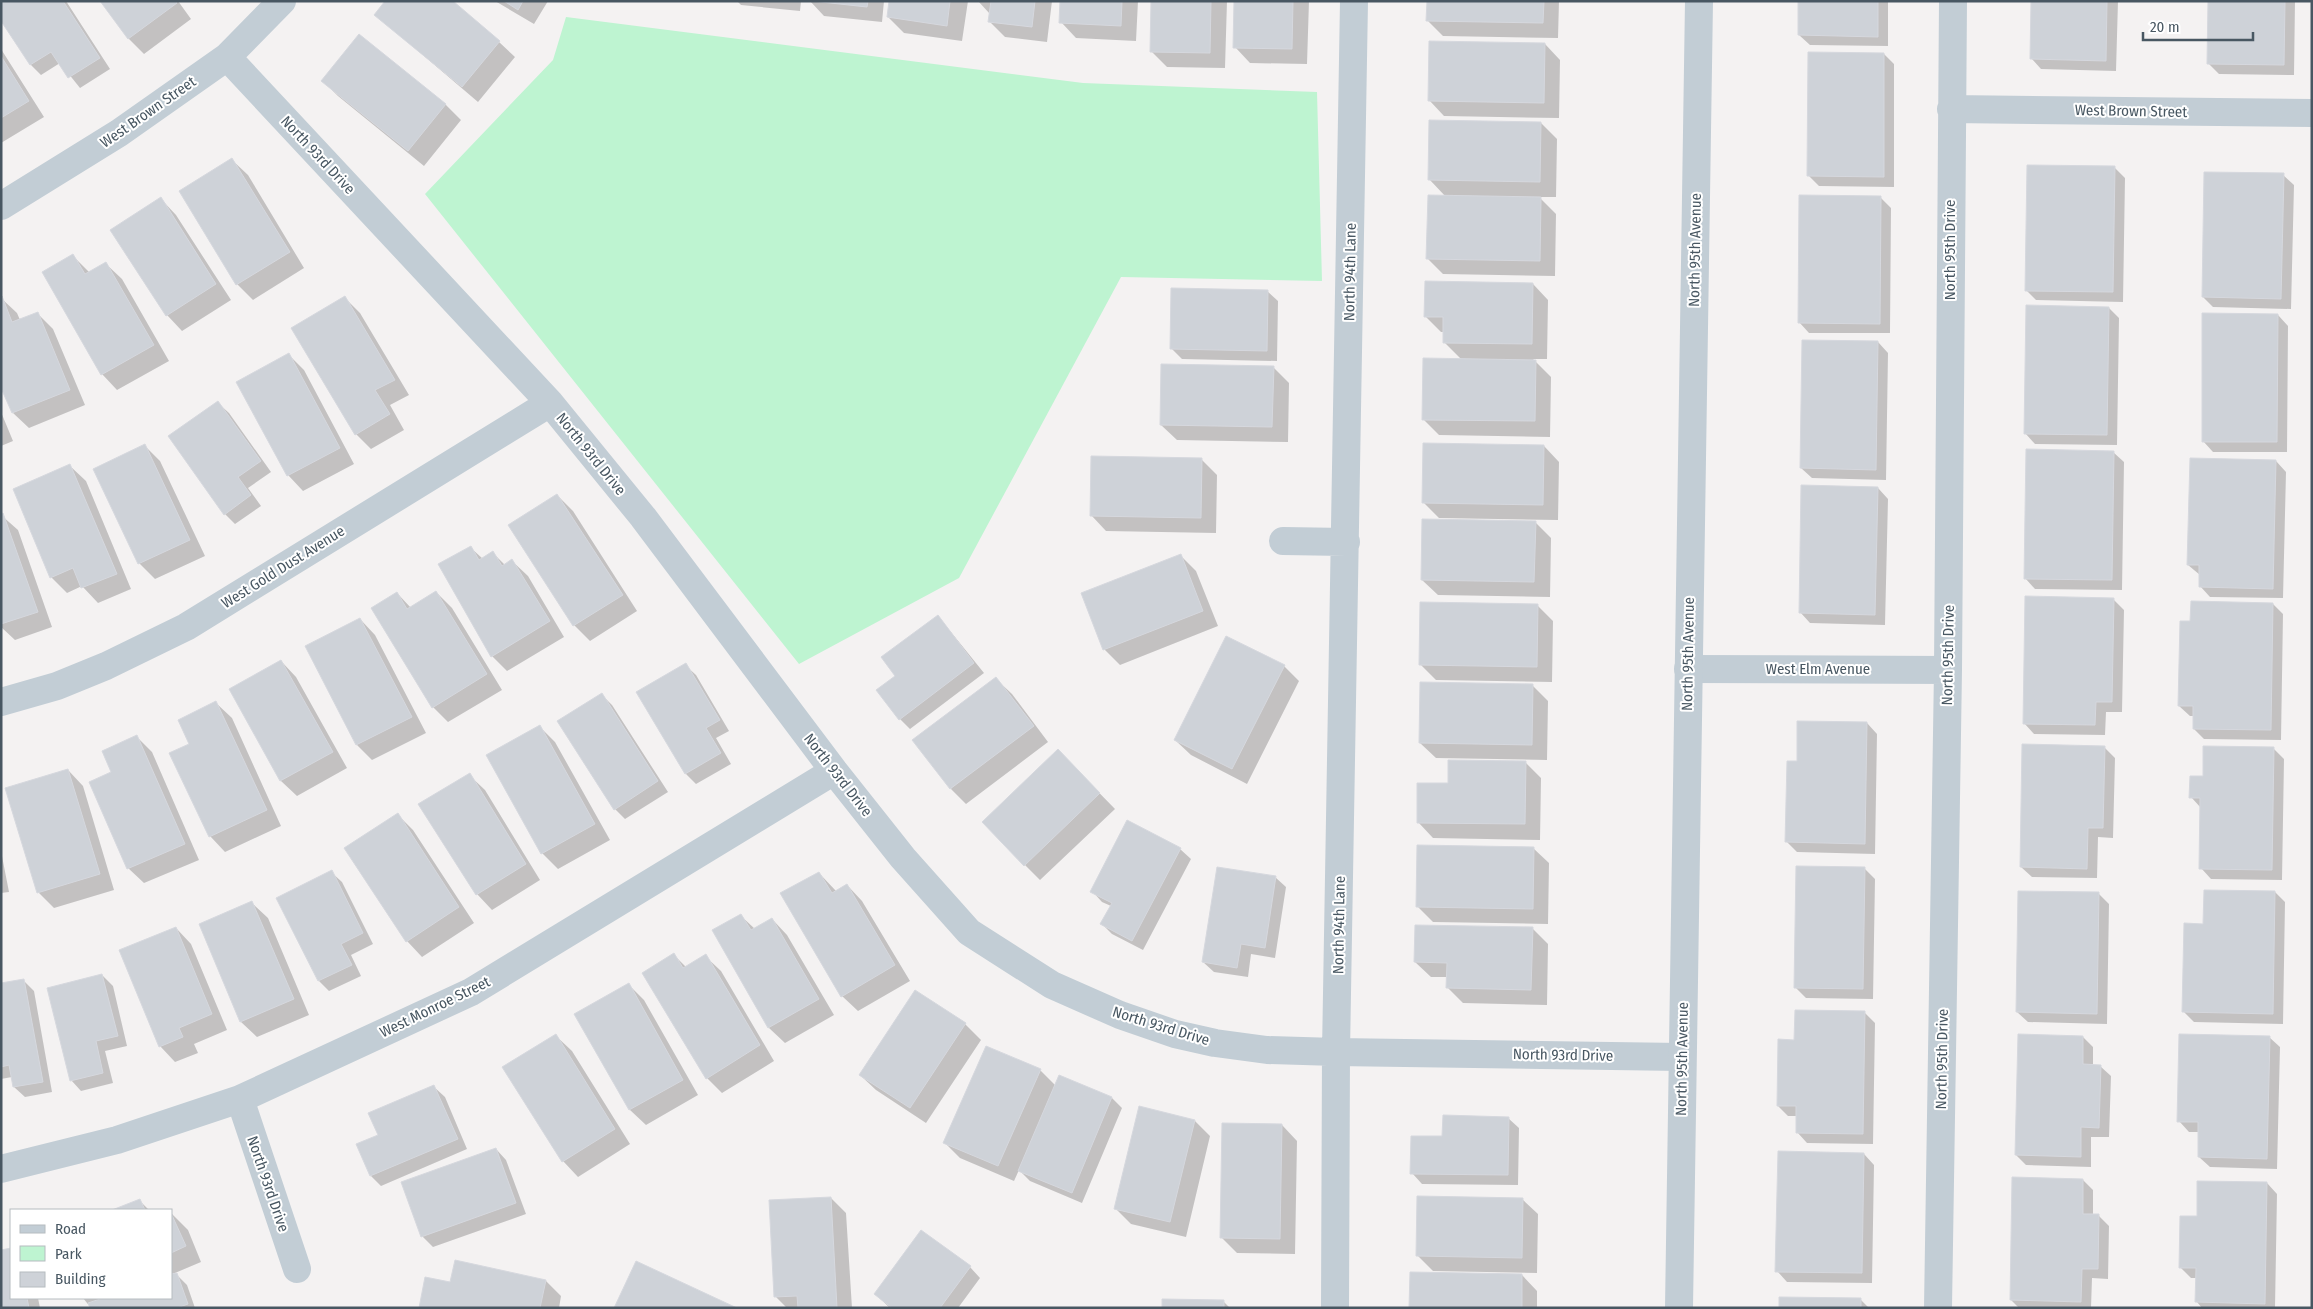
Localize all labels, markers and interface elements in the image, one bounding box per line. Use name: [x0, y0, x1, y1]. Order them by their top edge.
scale bar: [2143, 10, 2253, 42]
text: 20 m: [2150, 18, 2180, 36]
street label: West Brown Street: [97, 72, 199, 152]
street label: West Brown Street: [2075, 101, 2187, 121]
street label: North 93rd Drive: [277, 112, 359, 198]
street label: North 95th Avenue: [1685, 193, 1705, 307]
street label: North 95th Drive: [1941, 200, 1959, 300]
street label: North 94th Lane: [1340, 223, 1360, 321]
street label: North 93rd Drive: [552, 409, 630, 499]
street label: West Gold Dust Avenue: [218, 522, 348, 612]
street label: North 95th Avenue: [1678, 597, 1698, 711]
street label: North 95th Drive: [1938, 604, 1958, 706]
street label: West Elm Avenue: [1766, 660, 1870, 678]
street label: North 93rd Drive: [800, 730, 876, 820]
street label: North 94th Lane: [1329, 876, 1349, 974]
street label: West Monroe Street: [377, 973, 493, 1041]
street label: North 95th Avenue: [1672, 1002, 1692, 1116]
street label: North 93rd Drive: [1110, 1003, 1212, 1049]
street label: North 95th Drive: [1932, 1008, 1952, 1110]
street label: North 93rd Drive: [1513, 1045, 1613, 1065]
street label: North 93rd Drive: [243, 1134, 293, 1234]
legend: [10, 1209, 172, 1299]
text: Road: [55, 1220, 86, 1238]
text: Park: [55, 1245, 82, 1263]
text: Building: [55, 1270, 106, 1288]

